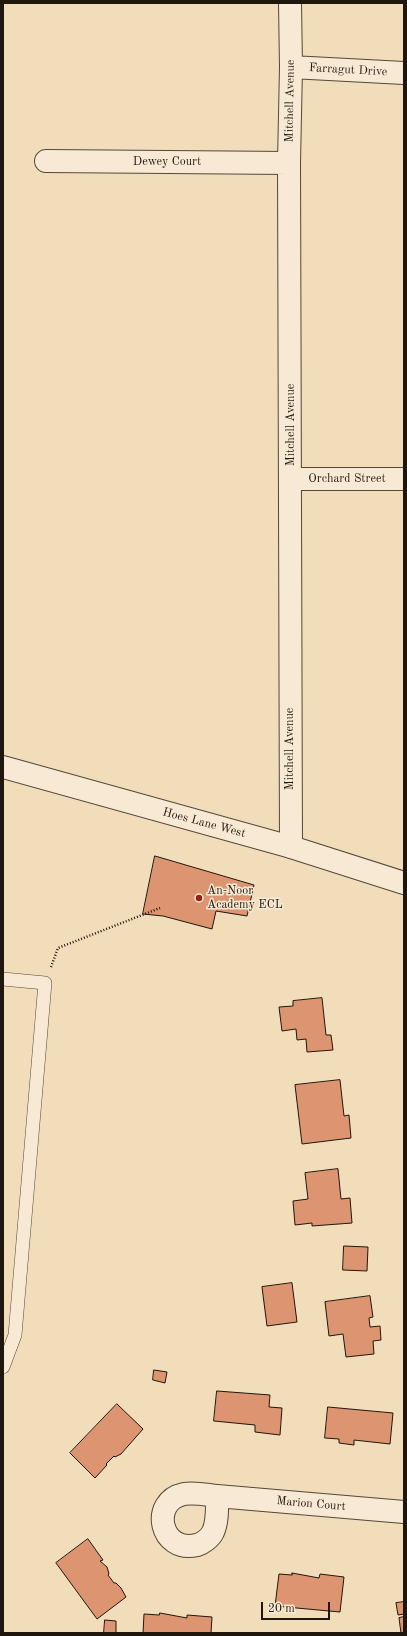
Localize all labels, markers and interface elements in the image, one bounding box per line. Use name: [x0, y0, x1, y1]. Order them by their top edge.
street label: Mitchell Avenue: [282, 60, 298, 142]
street label: Farragut Drive: [309, 61, 387, 79]
street label: Dewey Court: [133, 155, 201, 169]
street label: Mitchell Avenue: [284, 384, 298, 466]
street label: Orchard Street: [308, 472, 386, 486]
street label: Mitchell Avenue: [283, 708, 297, 790]
street label: Hoes Lane West: [161, 805, 247, 841]
place label: An-Noor Academy ECL: [207, 884, 283, 912]
marker: An-Noor Academy ECL: [194, 893, 204, 903]
street label: Marion Court: [276, 1494, 346, 1514]
scale bar: [263, 1594, 332, 1620]
text: 20 m: [268, 1603, 295, 1615]

